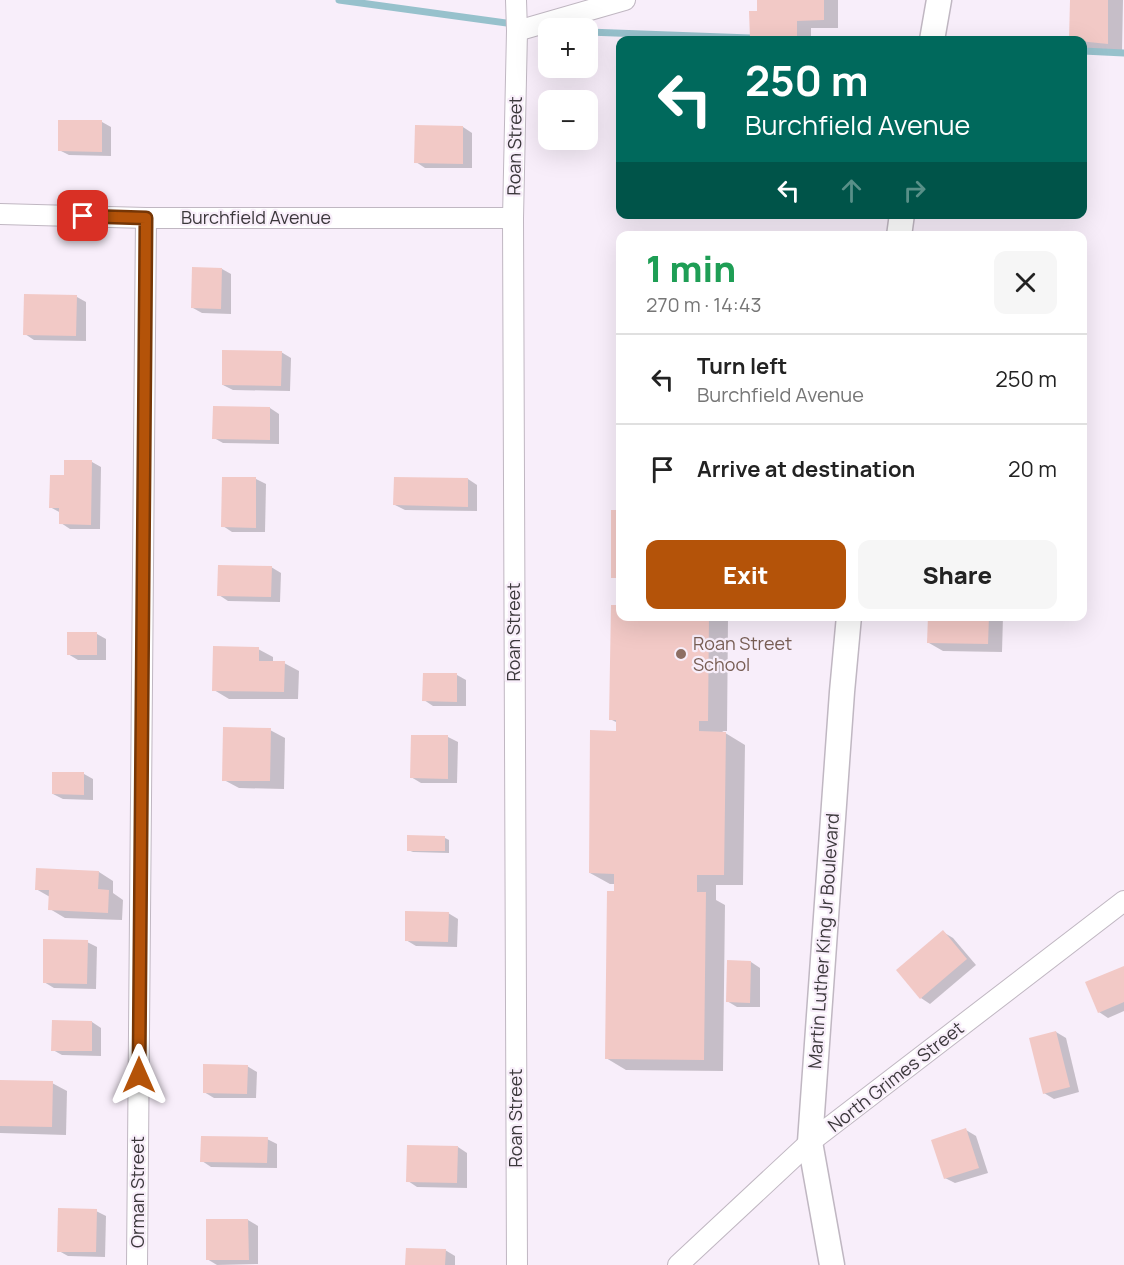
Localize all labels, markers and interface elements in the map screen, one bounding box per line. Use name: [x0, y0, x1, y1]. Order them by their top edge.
map controls: [538, 18, 598, 150]
button: +: [538, 18, 598, 78]
text: 250 m: [745, 51, 868, 109]
icon: left: [646, 60, 724, 138]
button: −: [538, 90, 598, 150]
street label: Roan Street: [501, 96, 527, 196]
text: Burchfield Avenue: [745, 106, 970, 143]
icon: left: [772, 174, 805, 207]
icon: ahead: [835, 174, 868, 207]
icon: right: [898, 174, 931, 207]
pin: [57, 190, 108, 241]
icon: arrive: [66, 199, 99, 232]
street label: Burchfield Avenue: [181, 205, 331, 229]
text: 1 min: [646, 244, 736, 293]
button: close: [994, 251, 1057, 314]
text: 270 m · 14:43: [646, 291, 762, 318]
text: Turn left: [697, 351, 787, 381]
icon: left: [646, 363, 679, 396]
text: 250 m: [995, 364, 1057, 394]
text: Burchfield Avenue: [697, 381, 864, 408]
icon: arrive: [646, 453, 679, 486]
text: Arrive at destination: [697, 454, 915, 484]
text: 20 m: [1008, 454, 1057, 484]
button: Exit: [646, 540, 846, 609]
button: Share: [858, 540, 1057, 609]
street label: Roan Street: [501, 582, 525, 682]
place label: Roan Street School: [693, 631, 792, 676]
marker: Roan Street School: [674, 647, 688, 661]
street label: Martin Luther King Jr Boulevard: [802, 812, 844, 1070]
street label: North Grimes Street: [823, 1016, 968, 1137]
position arrow: [107, 1043, 171, 1107]
street label: Roan Street: [503, 1068, 527, 1168]
street label: Orman Street: [125, 1136, 149, 1248]

